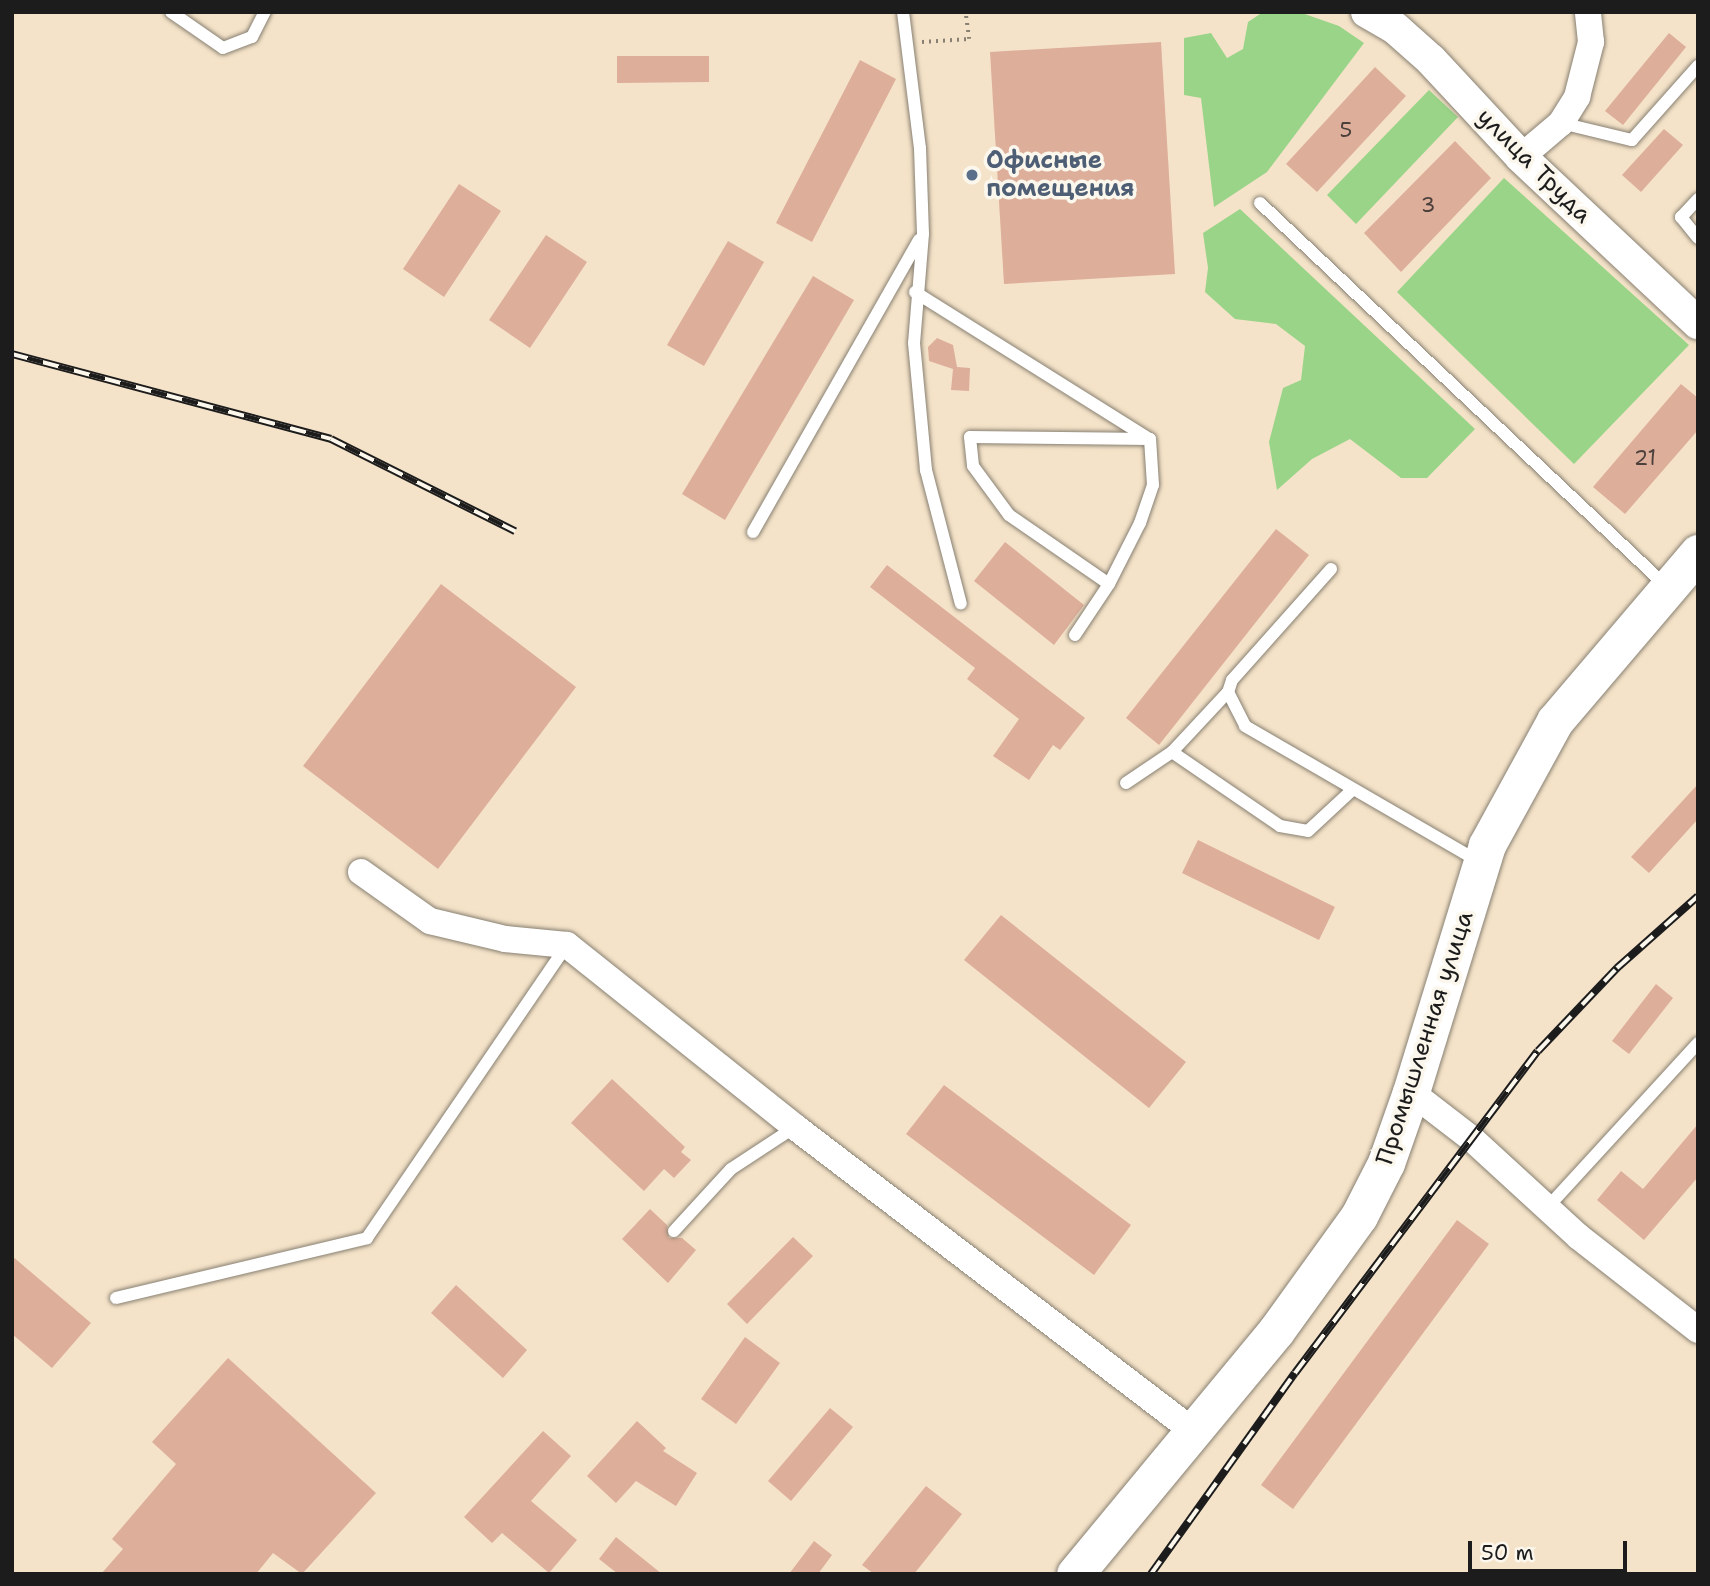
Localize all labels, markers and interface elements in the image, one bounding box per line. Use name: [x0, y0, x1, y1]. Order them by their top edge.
street label: улица Труда: [1471, 103, 1597, 229]
house number: 5: [1340, 117, 1352, 143]
place label: Офисные помещения: [986, 147, 1135, 203]
marker: Офисные помещения: [964, 167, 980, 183]
house number: 3: [1421, 192, 1435, 218]
house number: 21: [1634, 445, 1656, 471]
street label: Промышленная улица: [1370, 908, 1480, 1168]
scale bar: [1472, 1526, 1631, 1570]
text: 50 m: [1481, 1539, 1534, 1567]

